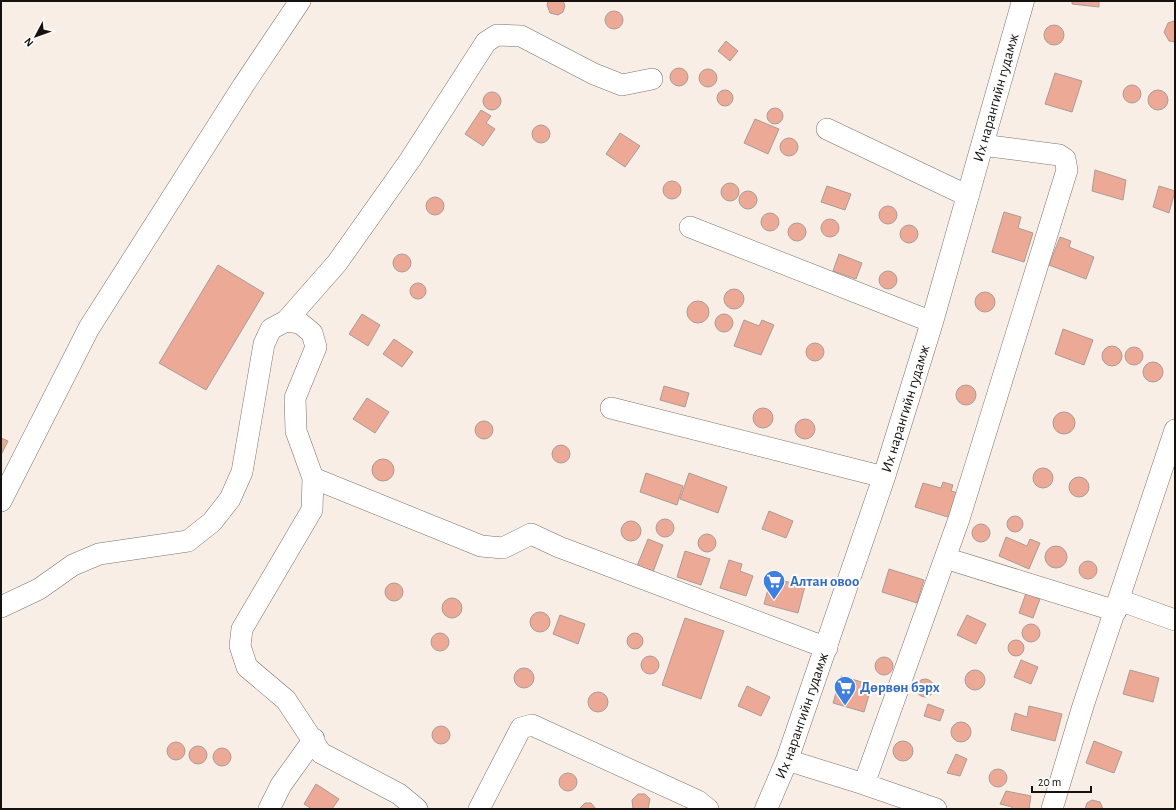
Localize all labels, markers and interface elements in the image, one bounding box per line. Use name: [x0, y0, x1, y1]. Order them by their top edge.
north arrow: [16, 16, 56, 56]
street label: Их нарангийн гудамж: [970, 31, 1021, 163]
text: N: [22, 36, 35, 49]
street label: Их нарангийн гудамж: [878, 343, 932, 474]
supermarket icon: Алтан овоо: [761, 568, 787, 601]
place label: Алтан овоо: [790, 574, 859, 589]
street label: Их нарангийн гудамж: [772, 650, 831, 781]
supermarket icon: Дөрвөн бэрх: [832, 674, 858, 707]
place label: Дөрвөн бэрх: [860, 680, 940, 695]
scale bar: [1032, 768, 1091, 794]
text: 20 m: [1038, 776, 1061, 788]

